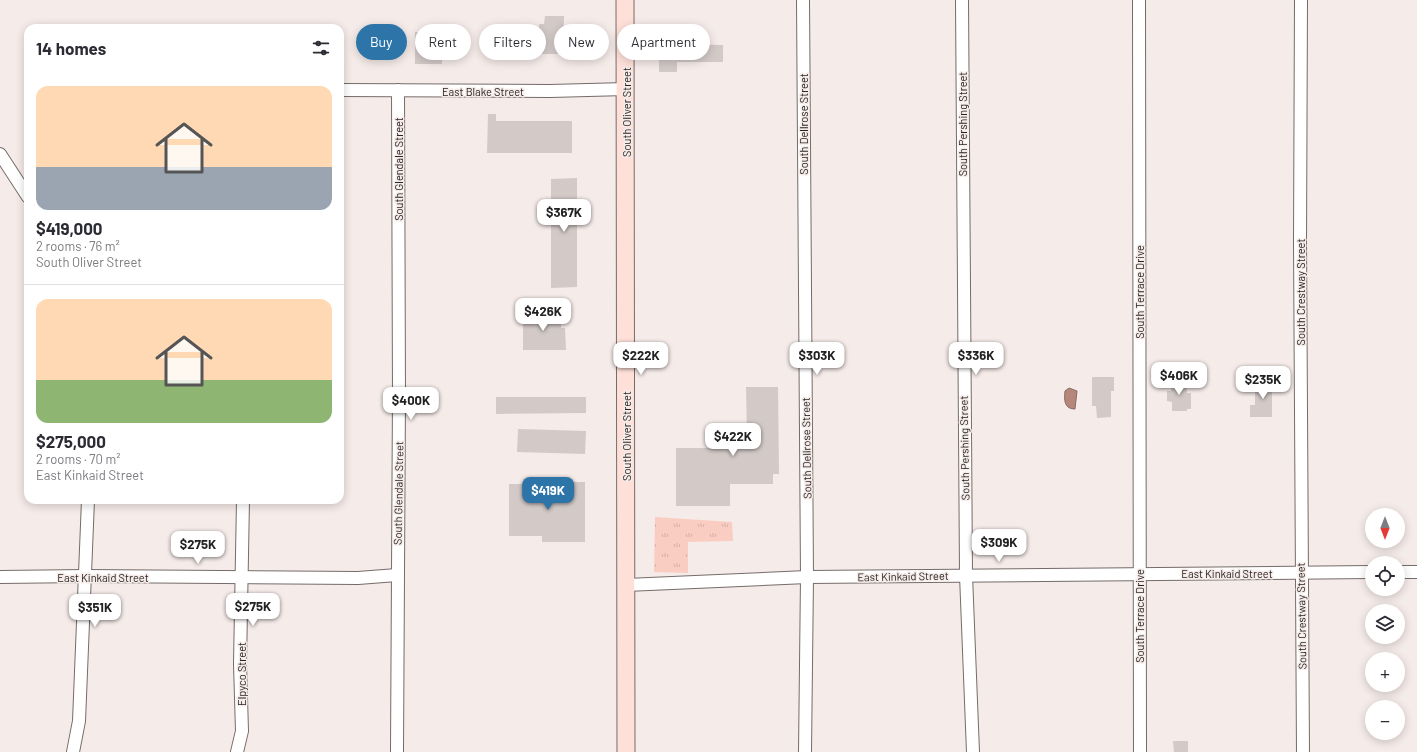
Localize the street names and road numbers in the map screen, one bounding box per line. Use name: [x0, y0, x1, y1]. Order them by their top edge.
street label: South Oliver Street: [620, 67, 633, 157]
street label: South Pershing Street: [956, 72, 969, 176]
street label: South Dellrose Street: [797, 73, 810, 175]
street label: East Blake Street: [442, 85, 524, 98]
street label: South Glendale Street: [392, 117, 405, 221]
street label: South Crestway Street: [1294, 239, 1307, 345]
street label: South Terrace Drive: [1133, 245, 1146, 339]
street label: South Oliver Street: [620, 391, 633, 481]
street label: South Pershing Street: [957, 396, 971, 500]
street label: South Dellrose Street: [799, 397, 813, 499]
street label: South Glendale Street: [391, 441, 405, 545]
street label: South Crestway Street: [1294, 562, 1308, 670]
street label: East Kinkaid Street: [1181, 567, 1273, 580]
street label: East Kinkaid Street: [857, 569, 949, 583]
street label: South Terrace Drive: [1133, 569, 1146, 663]
street label: East Kinkaid Street: [57, 571, 149, 584]
street label: Elpyco Street: [235, 642, 248, 706]

